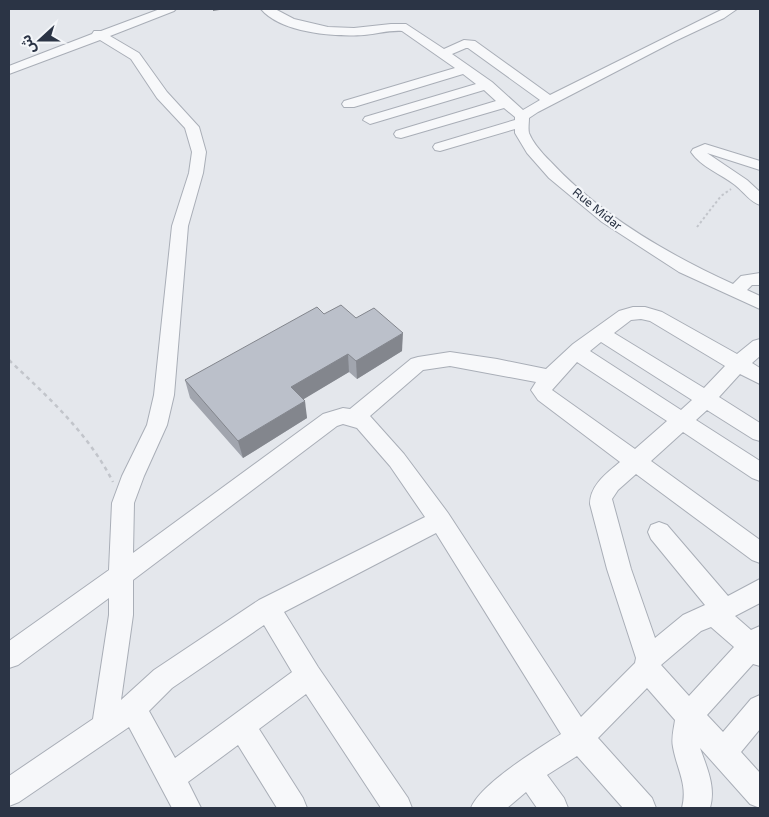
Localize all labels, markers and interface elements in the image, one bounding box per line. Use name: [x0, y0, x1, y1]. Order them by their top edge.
north arrow: [15, 15, 65, 65]
text: ش: [17, 32, 40, 56]
street label: Rue Midar: [570, 185, 625, 233]

